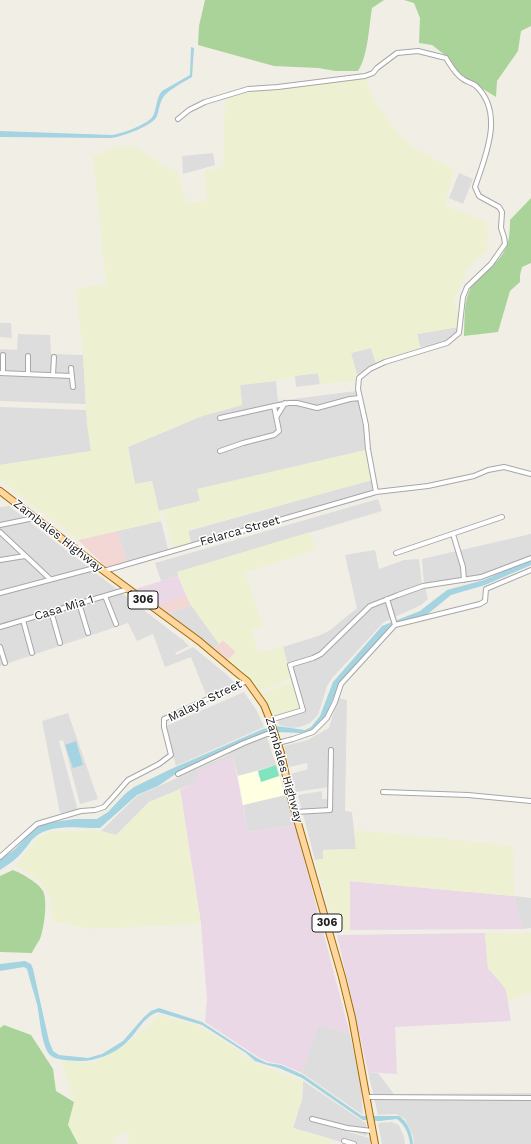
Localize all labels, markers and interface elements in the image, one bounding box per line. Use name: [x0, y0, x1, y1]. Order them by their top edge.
street label: Zambales Highway: [10, 497, 106, 575]
street label: Felarca Street: [198, 513, 282, 549]
road number: 306: [128, 591, 158, 609]
street label: Casa Mia 1: [33, 592, 95, 624]
street label: Malaya Street: [166, 677, 244, 725]
street label: Zambales Highway: [262, 715, 306, 825]
road number: 306: [312, 914, 342, 932]

